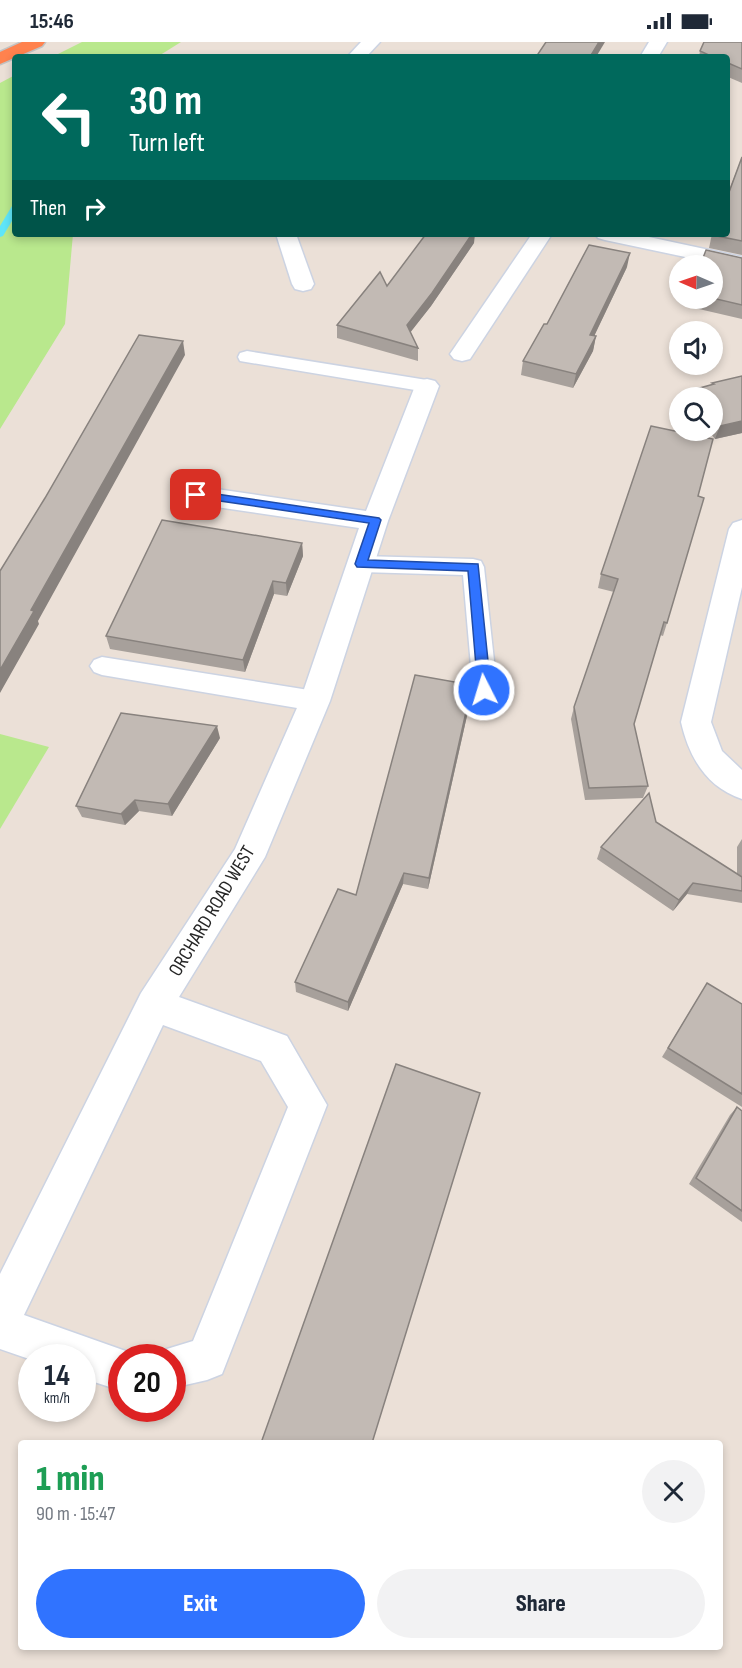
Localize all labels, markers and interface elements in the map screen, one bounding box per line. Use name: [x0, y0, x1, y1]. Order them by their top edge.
text: 15:46: [30, 8, 74, 35]
text: 30 m: [129, 76, 202, 127]
icon: left: [30, 78, 108, 156]
text: Turn left: [129, 127, 205, 159]
icon: right: [78, 192, 111, 225]
text: Then: [30, 195, 66, 222]
north arrow: [669, 255, 723, 309]
map controls: [669, 255, 723, 441]
button: sound: [669, 321, 723, 375]
button: search: [669, 387, 723, 441]
pin: [170, 469, 221, 520]
icon: arrive: [179, 478, 212, 511]
position arrow: [452, 658, 516, 722]
street label: ORCHARD ROAD WEST: [164, 841, 260, 981]
speed limit sign: 20: [108, 1344, 186, 1422]
text: 14: [44, 1358, 70, 1394]
text: km/h: [44, 1389, 70, 1408]
text: 1 min: [36, 1458, 104, 1501]
button: close: [642, 1460, 705, 1523]
text: 90 m · 15:47: [36, 1502, 115, 1526]
button: Exit: [36, 1569, 365, 1638]
button: Share: [377, 1569, 705, 1638]

